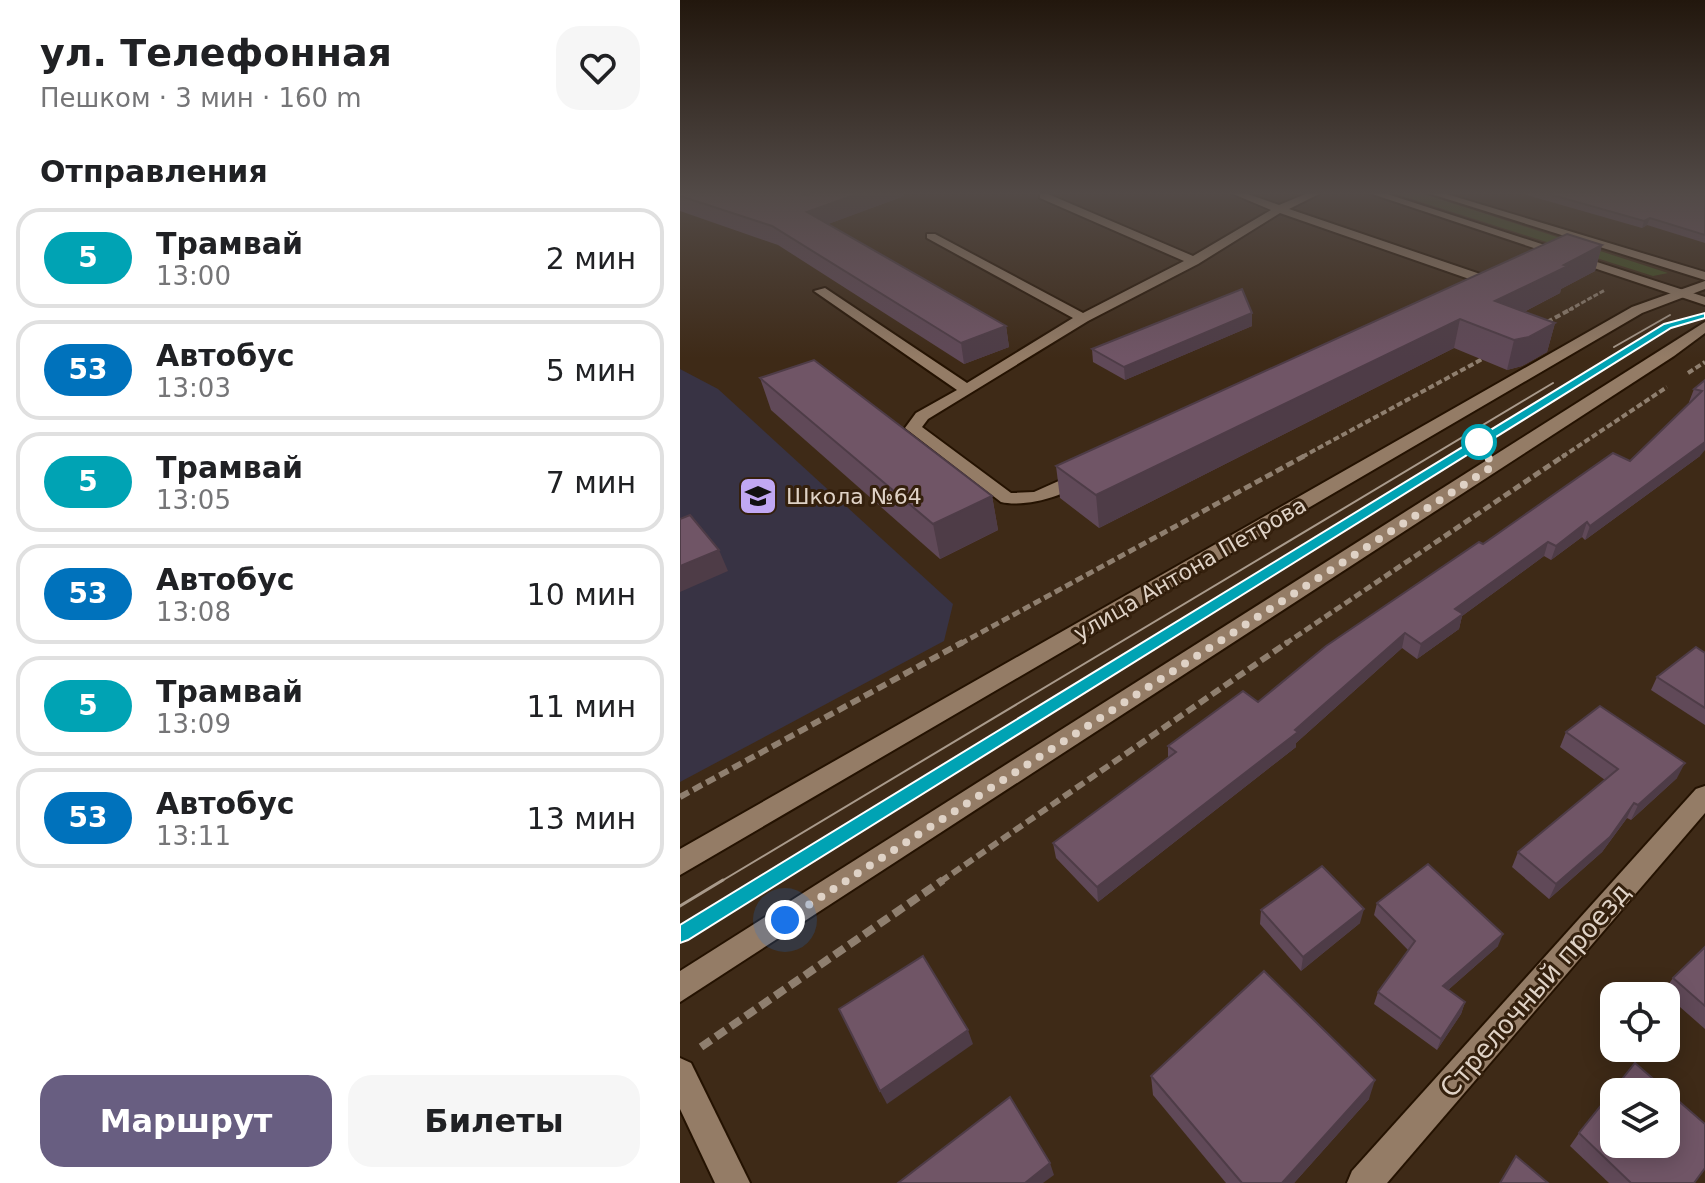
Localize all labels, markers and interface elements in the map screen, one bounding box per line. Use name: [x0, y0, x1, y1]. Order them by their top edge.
button: heart: [556, 26, 640, 110]
text: ул. Телефонная: [40, 31, 392, 75]
text: Пешком · 3 мин · 160 m: [40, 83, 362, 113]
text: Отправления: [40, 154, 268, 189]
text: Трамвай: [156, 226, 303, 261]
text: 5: [78, 241, 98, 274]
text: 2 мин: [546, 241, 636, 276]
text: 13:00: [156, 261, 231, 291]
text: Автобус: [156, 338, 295, 373]
text: 53: [69, 353, 107, 386]
text: 5 мин: [546, 353, 636, 388]
text: 13:03: [156, 373, 231, 403]
unlabelled marker: [1462, 425, 1496, 459]
text: Трамвай: [156, 450, 303, 485]
text: 5: [78, 465, 98, 498]
text: 7 мин: [546, 465, 636, 500]
school or university icon: Школа №64: [737, 475, 779, 517]
place label: Школа №64: [786, 484, 922, 509]
text: 13:05: [156, 485, 231, 515]
street label: улица Антона Петрова: [1069, 492, 1311, 646]
text: Автобус: [156, 562, 295, 597]
text: 53: [69, 577, 107, 610]
text: 10 мин: [527, 577, 636, 612]
text: 13:08: [156, 597, 231, 627]
text: Трамвай: [156, 674, 303, 709]
text: 5: [78, 689, 98, 722]
text: 11 мин: [527, 689, 636, 724]
text: 13:09: [156, 709, 231, 739]
text: Автобус: [156, 786, 295, 821]
text: 53: [69, 801, 107, 834]
text: 13 мин: [527, 801, 636, 836]
text: 13:11: [156, 821, 231, 851]
street label: Стрелочный проезд: [1434, 877, 1636, 1103]
your location: [765, 900, 805, 940]
map controls: [1600, 982, 1680, 1158]
button: locate: [1600, 982, 1680, 1062]
button: Маршрут: [40, 1075, 332, 1167]
button: Билеты: [348, 1075, 640, 1167]
button: layers: [1600, 1078, 1680, 1158]

